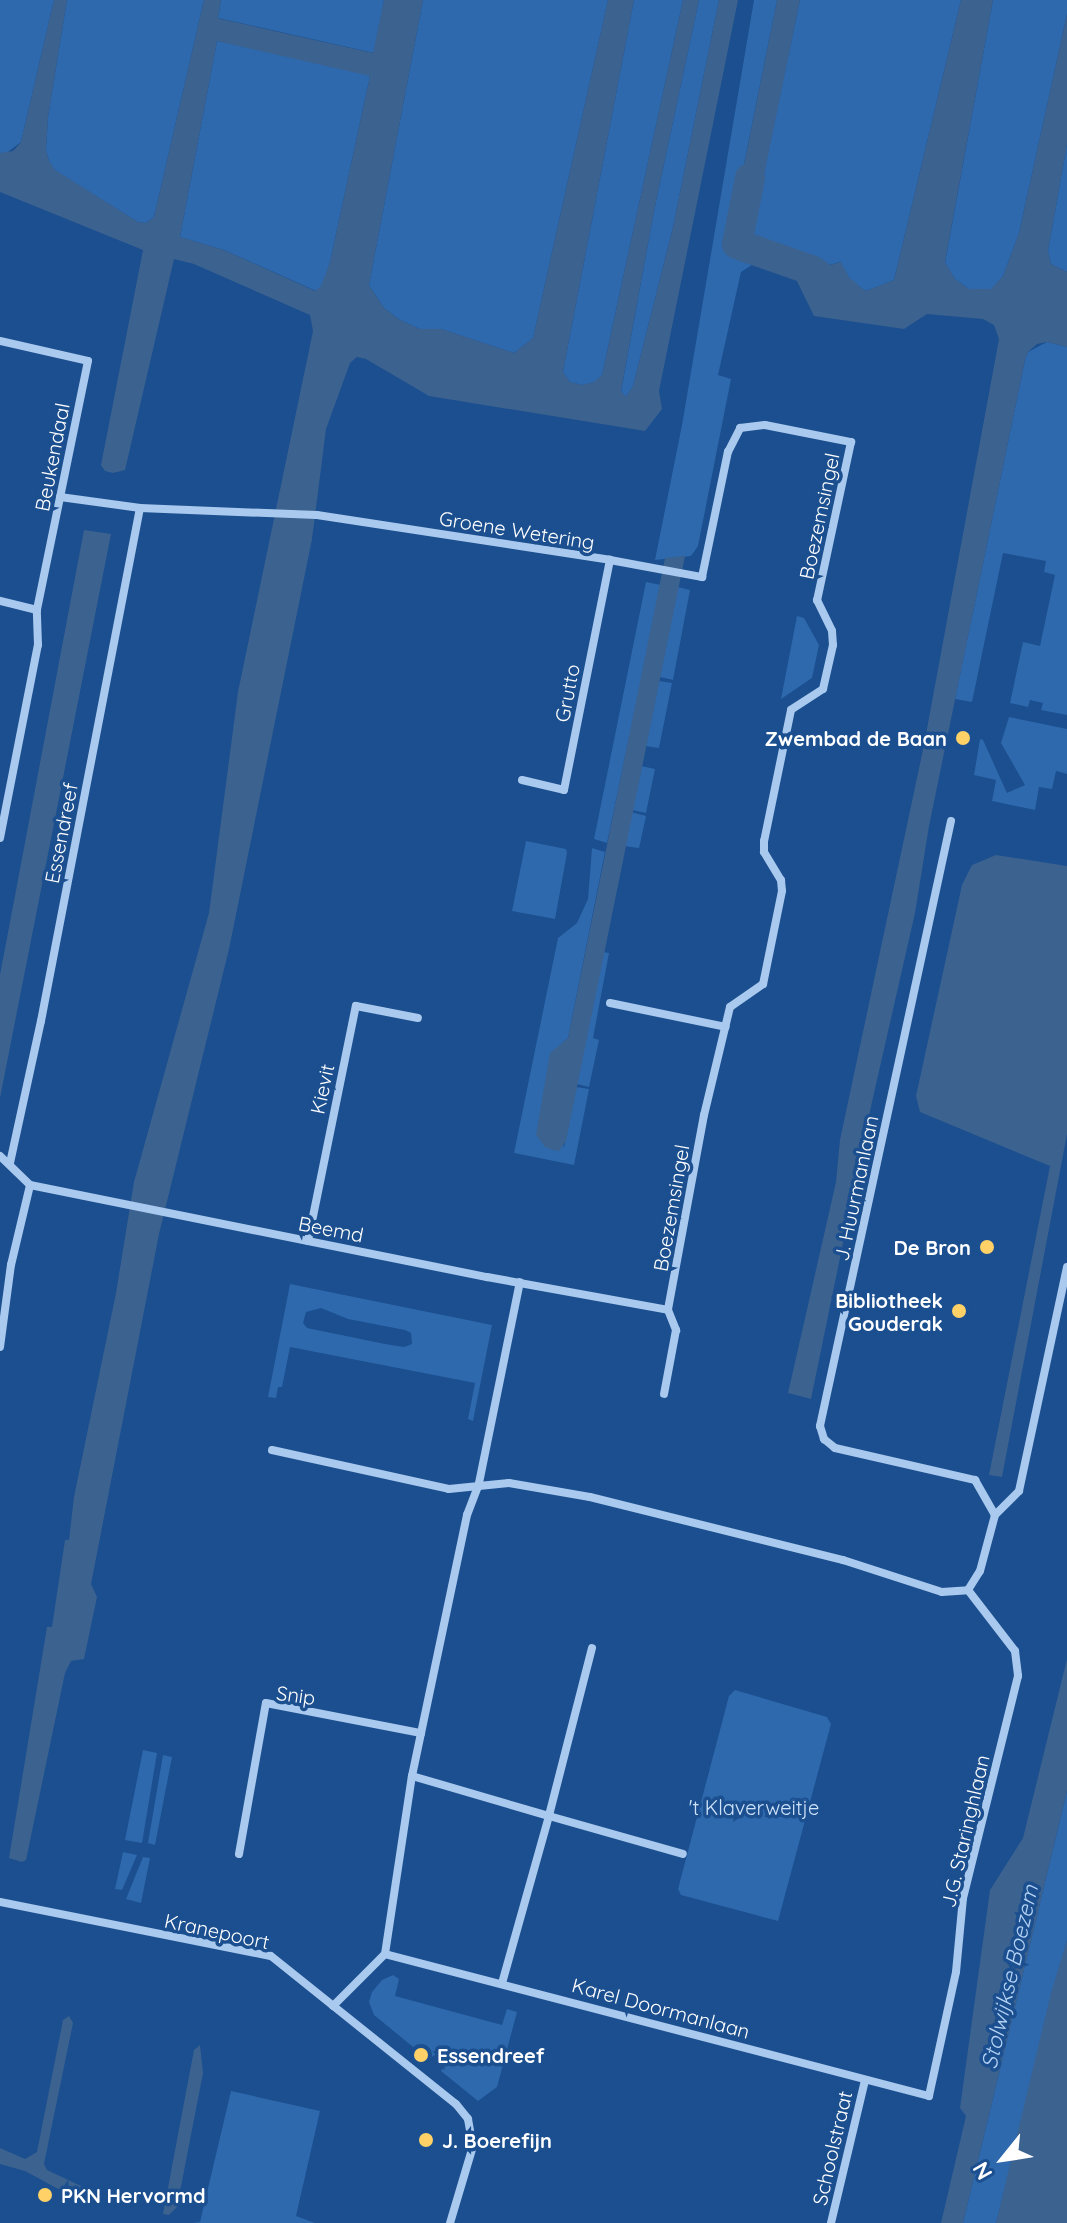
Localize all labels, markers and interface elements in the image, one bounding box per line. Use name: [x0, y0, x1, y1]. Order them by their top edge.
street label: Beukendaal: [30, 401, 74, 513]
street label: Boezemsingel: [794, 451, 844, 581]
street label: Groene Wetering: [438, 506, 596, 554]
street label: Grutto: [550, 662, 584, 724]
place label: Zwembad de Baan: [765, 726, 947, 750]
marker: Zwembad de Baan: [954, 729, 972, 747]
street label: Essendreef: [39, 781, 83, 885]
street label: Kievit: [305, 1062, 339, 1116]
street label: J. Huurmanlaan: [829, 1113, 883, 1263]
street label: Boezemsingel: [648, 1143, 694, 1273]
street label: Beemd: [296, 1211, 366, 1247]
place label: De Bron: [893, 1235, 971, 1259]
marker: De Bron: [978, 1238, 996, 1256]
place label: Bibliotheek Gouderak: [835, 1288, 943, 1335]
marker: Bibliotheek Gouderak: [950, 1302, 968, 1320]
street label: Snip: [275, 1680, 317, 1710]
street label: J.G. Staringhlaan: [936, 1752, 994, 1910]
park label: 't Klaverweitje: [689, 1795, 819, 1819]
water label: Stolwijkse Boezem: [976, 1882, 1044, 2072]
street label: Kranepoort: [162, 1908, 272, 1954]
street label: Karel Doormanlaan: [569, 1973, 753, 2043]
place label: Essendreef: [437, 2043, 545, 2067]
marker: Essendreef: [412, 2046, 430, 2064]
street label: Schoolstraat: [807, 2089, 857, 2207]
north arrow: [963, 2119, 1043, 2199]
place label: J. Boerefijn: [442, 2128, 552, 2152]
marker: J. Boerefijn: [417, 2131, 435, 2149]
text: N: [966, 2157, 998, 2185]
place label: PKN Hervormd: [61, 2183, 206, 2207]
marker: PKN Hervormd: [36, 2186, 54, 2204]

